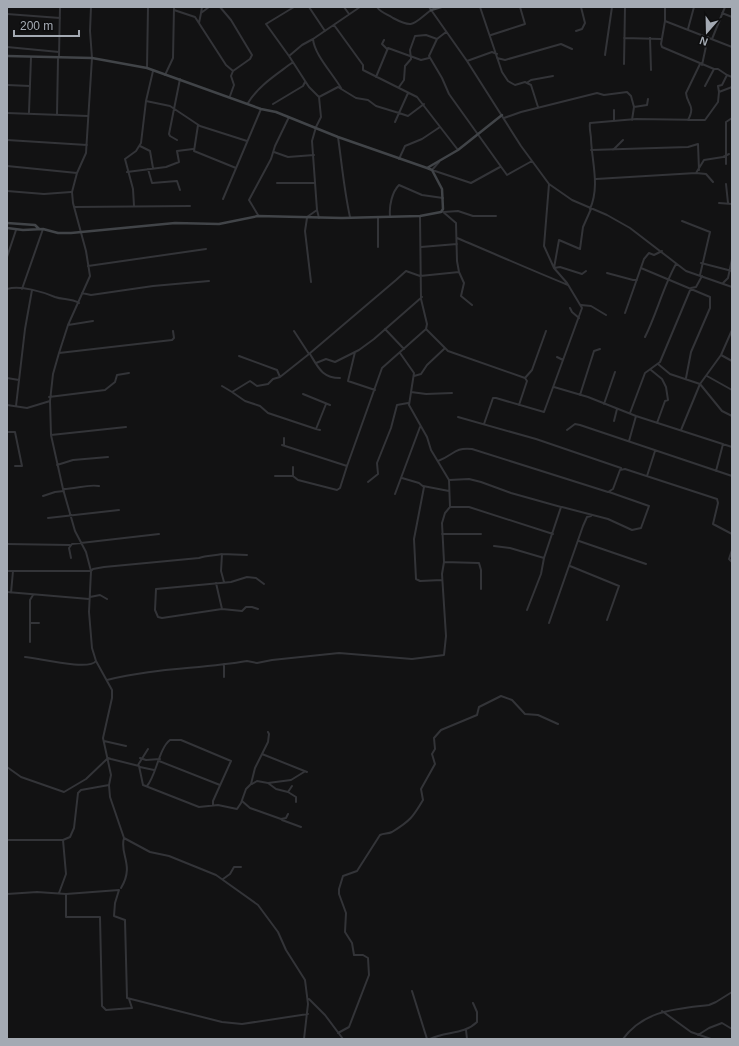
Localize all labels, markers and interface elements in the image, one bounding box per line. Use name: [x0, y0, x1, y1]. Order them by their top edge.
scale bar: [14, 12, 79, 38]
north arrow: [687, 12, 727, 52]
text: 200 m: [20, 19, 53, 33]
text: N: [698, 34, 709, 48]

